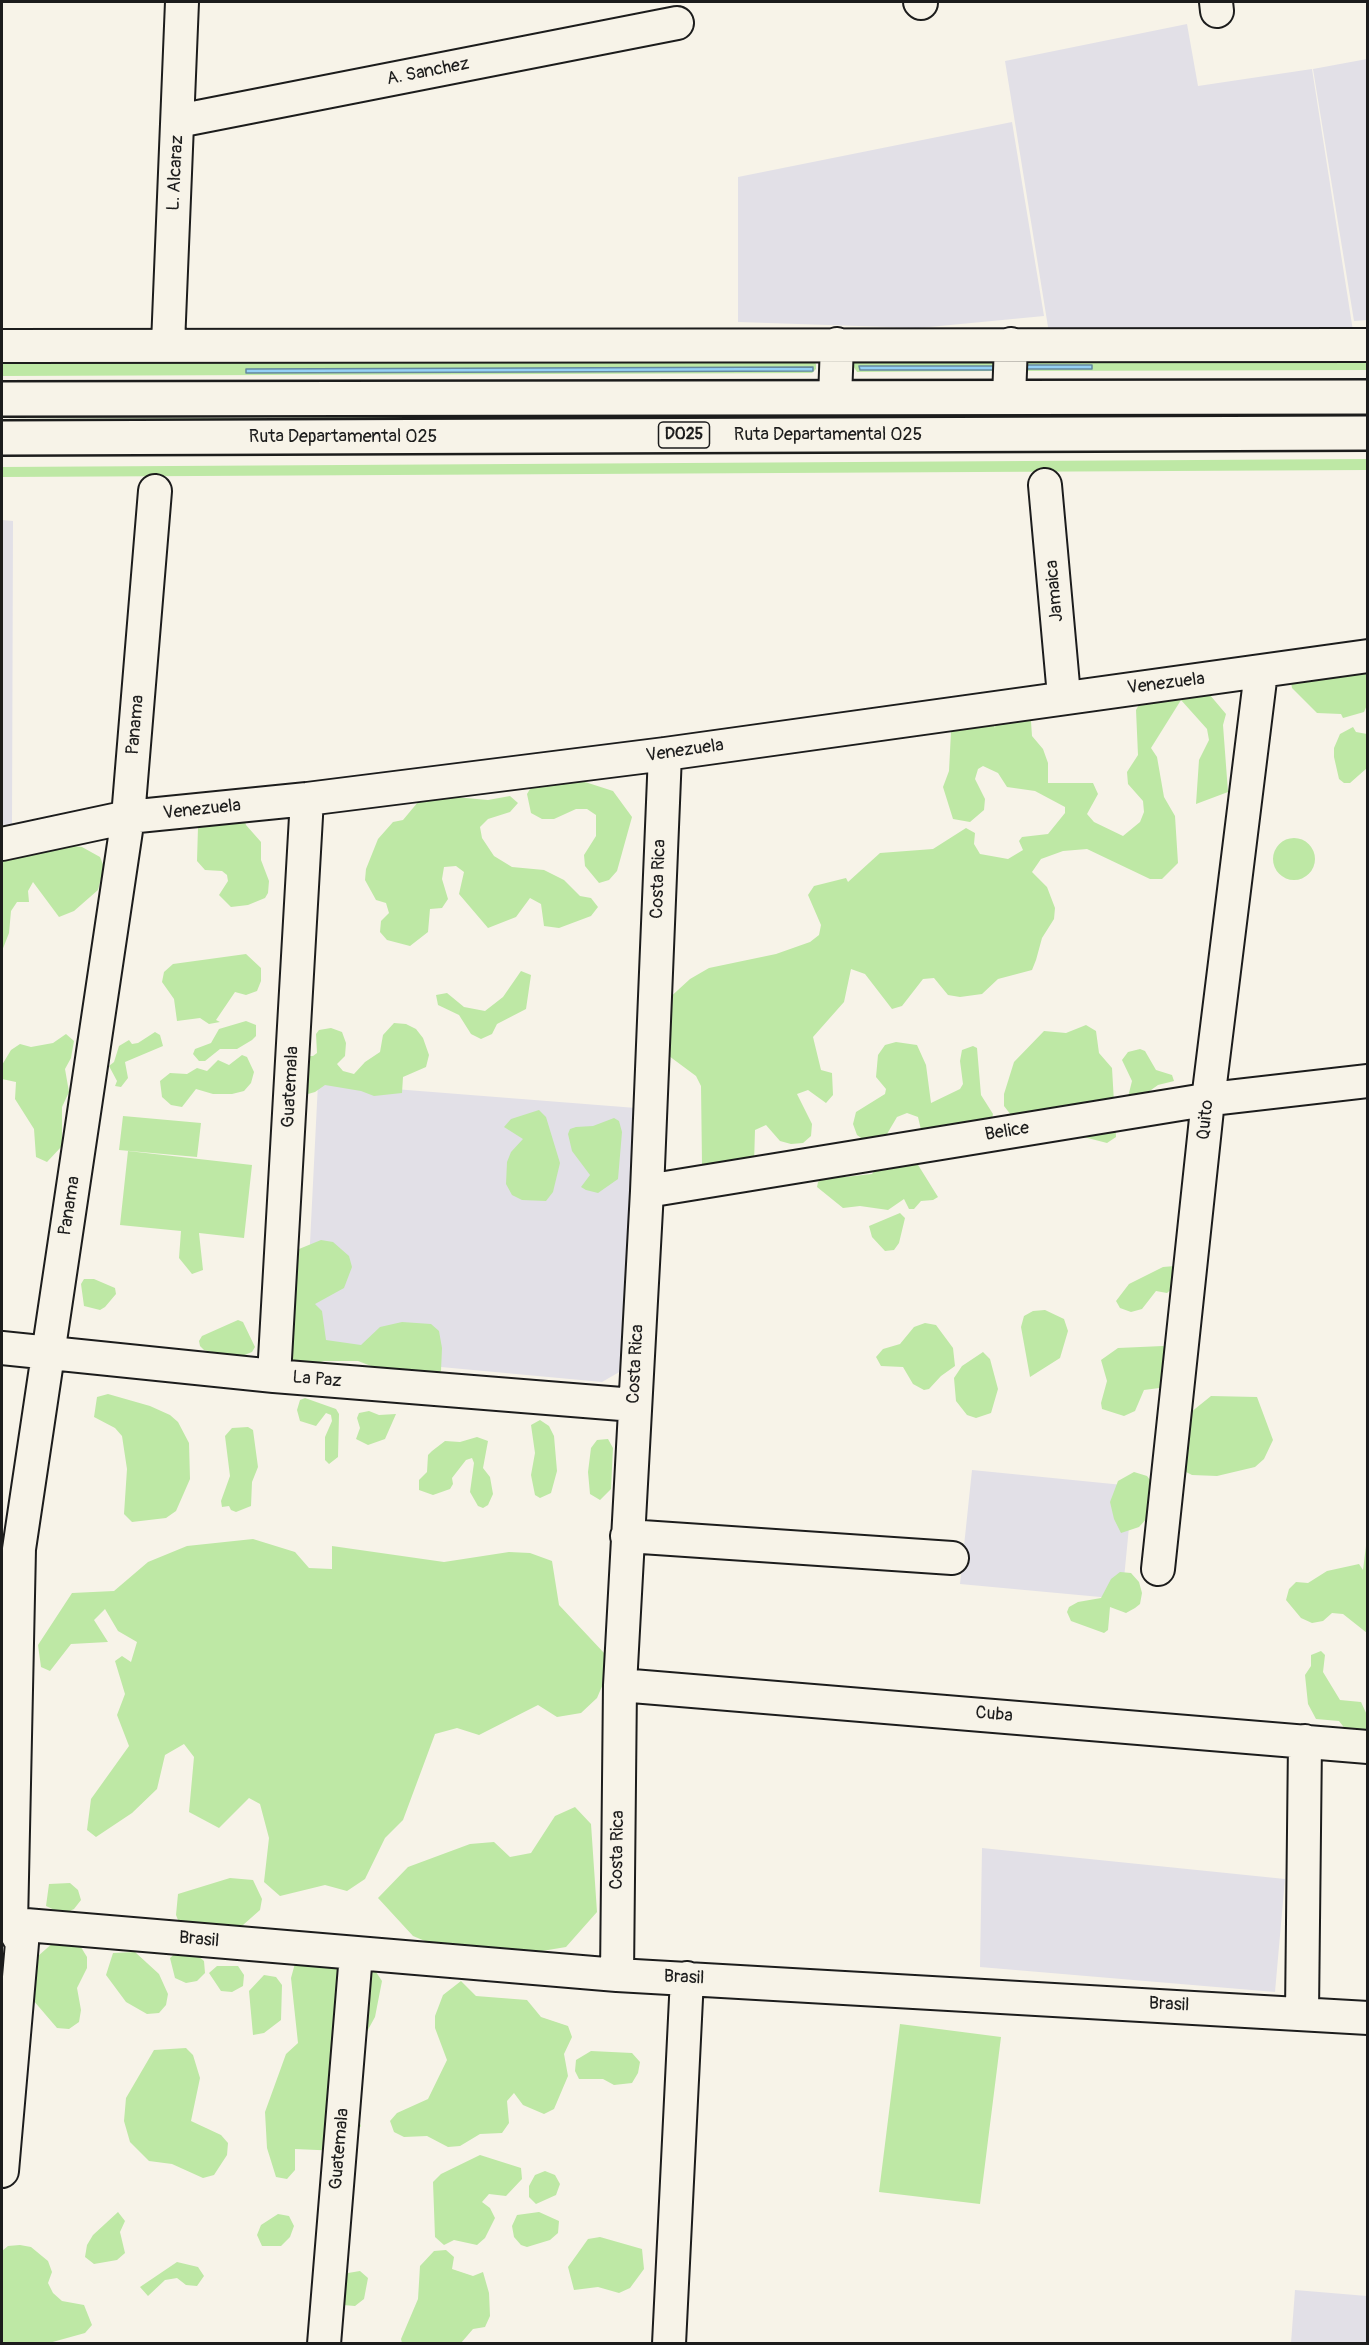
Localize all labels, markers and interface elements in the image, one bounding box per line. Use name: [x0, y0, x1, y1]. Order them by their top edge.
street label: A. Sanchez: [385, 53, 471, 91]
street label: L. Alcaraz: [163, 135, 189, 211]
road number: D025: [658, 422, 710, 448]
street label: Ruta Departamental 025: [734, 424, 922, 446]
street label: Ruta Departamental 025: [249, 426, 437, 448]
street label: Jamaica: [1042, 559, 1068, 623]
street label: Venezuela: [1126, 669, 1206, 699]
street label: Panama: [123, 694, 149, 756]
street label: Venezuela: [645, 735, 725, 767]
street label: Venezuela: [162, 795, 242, 825]
street label: Costa Rica: [647, 839, 671, 919]
street label: Guatemala: [278, 1046, 304, 1128]
street label: Quito: [1193, 1099, 1219, 1141]
street label: Belice: [983, 1118, 1031, 1146]
street label: Panama: [55, 1175, 85, 1237]
street label: Costa Rica: [623, 1324, 649, 1404]
street label: La Paz: [291, 1367, 343, 1393]
street label: Cuba: [974, 1703, 1014, 1727]
street label: Costa Rica: [607, 1810, 629, 1890]
street label: Brasil: [178, 1927, 220, 1953]
street label: Brasil: [663, 1966, 705, 1990]
street label: Brasil: [1148, 1993, 1190, 2017]
street label: Guatemala: [326, 2107, 354, 2191]

